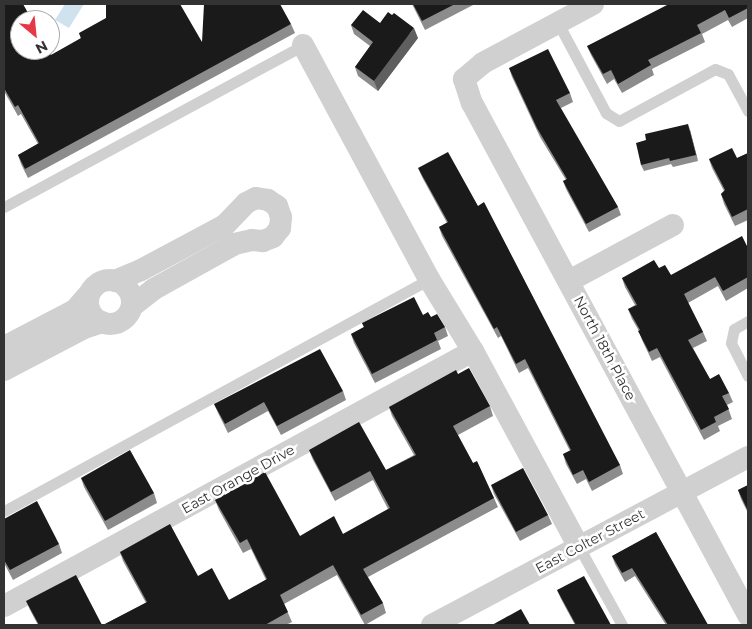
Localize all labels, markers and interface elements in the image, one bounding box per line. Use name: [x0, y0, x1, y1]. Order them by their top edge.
north arrow: [10, 10, 60, 60]
text: N: [32, 37, 51, 58]
street label: North 18th Place: [570, 293, 640, 403]
street label: East Orange Drive: [179, 441, 297, 517]
street label: East Colter Street: [533, 505, 647, 577]

